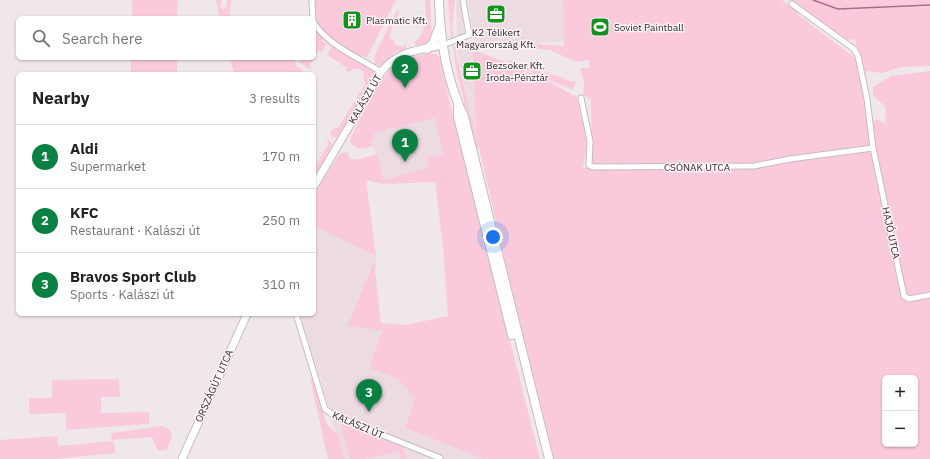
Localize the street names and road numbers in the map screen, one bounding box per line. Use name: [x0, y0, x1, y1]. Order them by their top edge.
street label: KALÁSZI ÚT: [346, 72, 384, 126]
street label: CSÓNAK UTCA: [664, 161, 731, 174]
street label: HAJÓ UTCA: [879, 206, 903, 261]
street label: ORSZÁGÚT UTCA: [192, 347, 236, 424]
street label: KALÁSZI ÚT: [330, 408, 386, 442]

